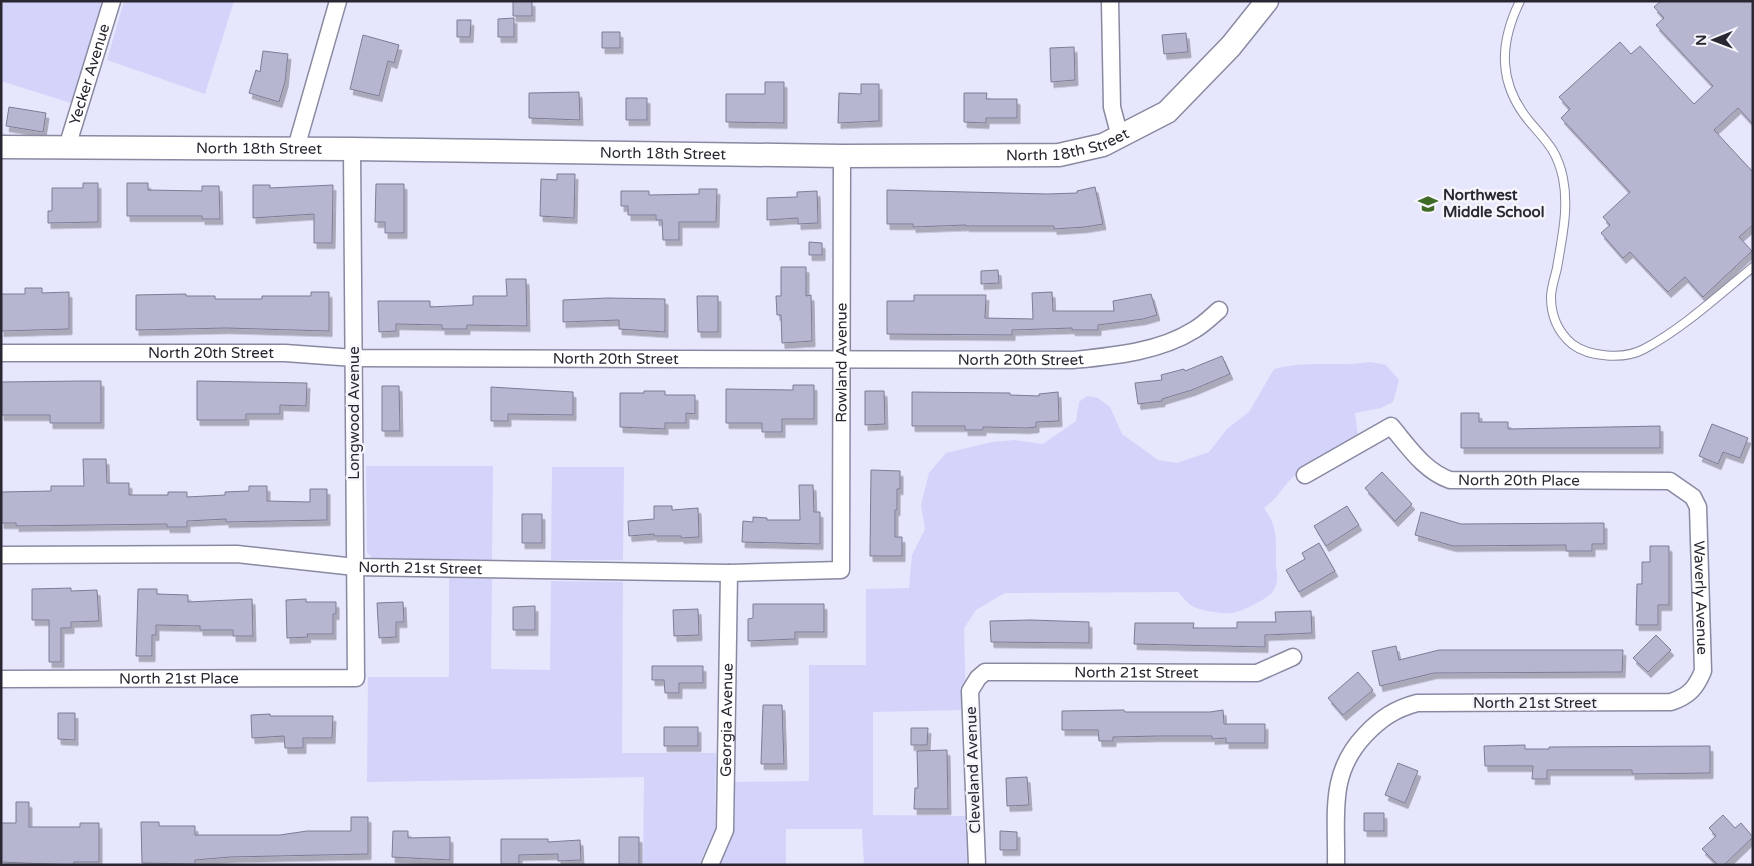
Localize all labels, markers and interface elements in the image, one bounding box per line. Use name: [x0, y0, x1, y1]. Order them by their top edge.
north arrow: [1689, 15, 1739, 65]
street label: Yecker Avenue: [65, 22, 113, 127]
text: N: [1693, 34, 1710, 46]
street label: North 18th Street: [1006, 124, 1132, 164]
street label: North 18th Street: [196, 139, 322, 158]
street label: North 18th Street: [600, 144, 726, 163]
place label: Northwest Middle School: [1443, 186, 1544, 221]
school or university icon: Northwest Middle School: [1417, 193, 1439, 215]
street label: Rowland Avenue: [832, 303, 851, 423]
street label: North 20th Street: [148, 344, 274, 362]
street label: Longwood Avenue: [345, 346, 363, 480]
street label: North 20th Street: [553, 350, 679, 368]
street label: North 20th Street: [958, 350, 1085, 369]
street label: North 20th Place: [1458, 471, 1580, 490]
street label: Waverly Avenue: [1690, 540, 1712, 655]
street label: North 21st Street: [358, 558, 483, 578]
street label: Georgia Avenue: [717, 663, 737, 777]
street label: North 21st Street: [1074, 663, 1199, 682]
street label: North 21st Place: [119, 669, 239, 688]
street label: North 21st Street: [1473, 694, 1597, 712]
street label: Cleveland Avenue: [962, 706, 984, 834]

